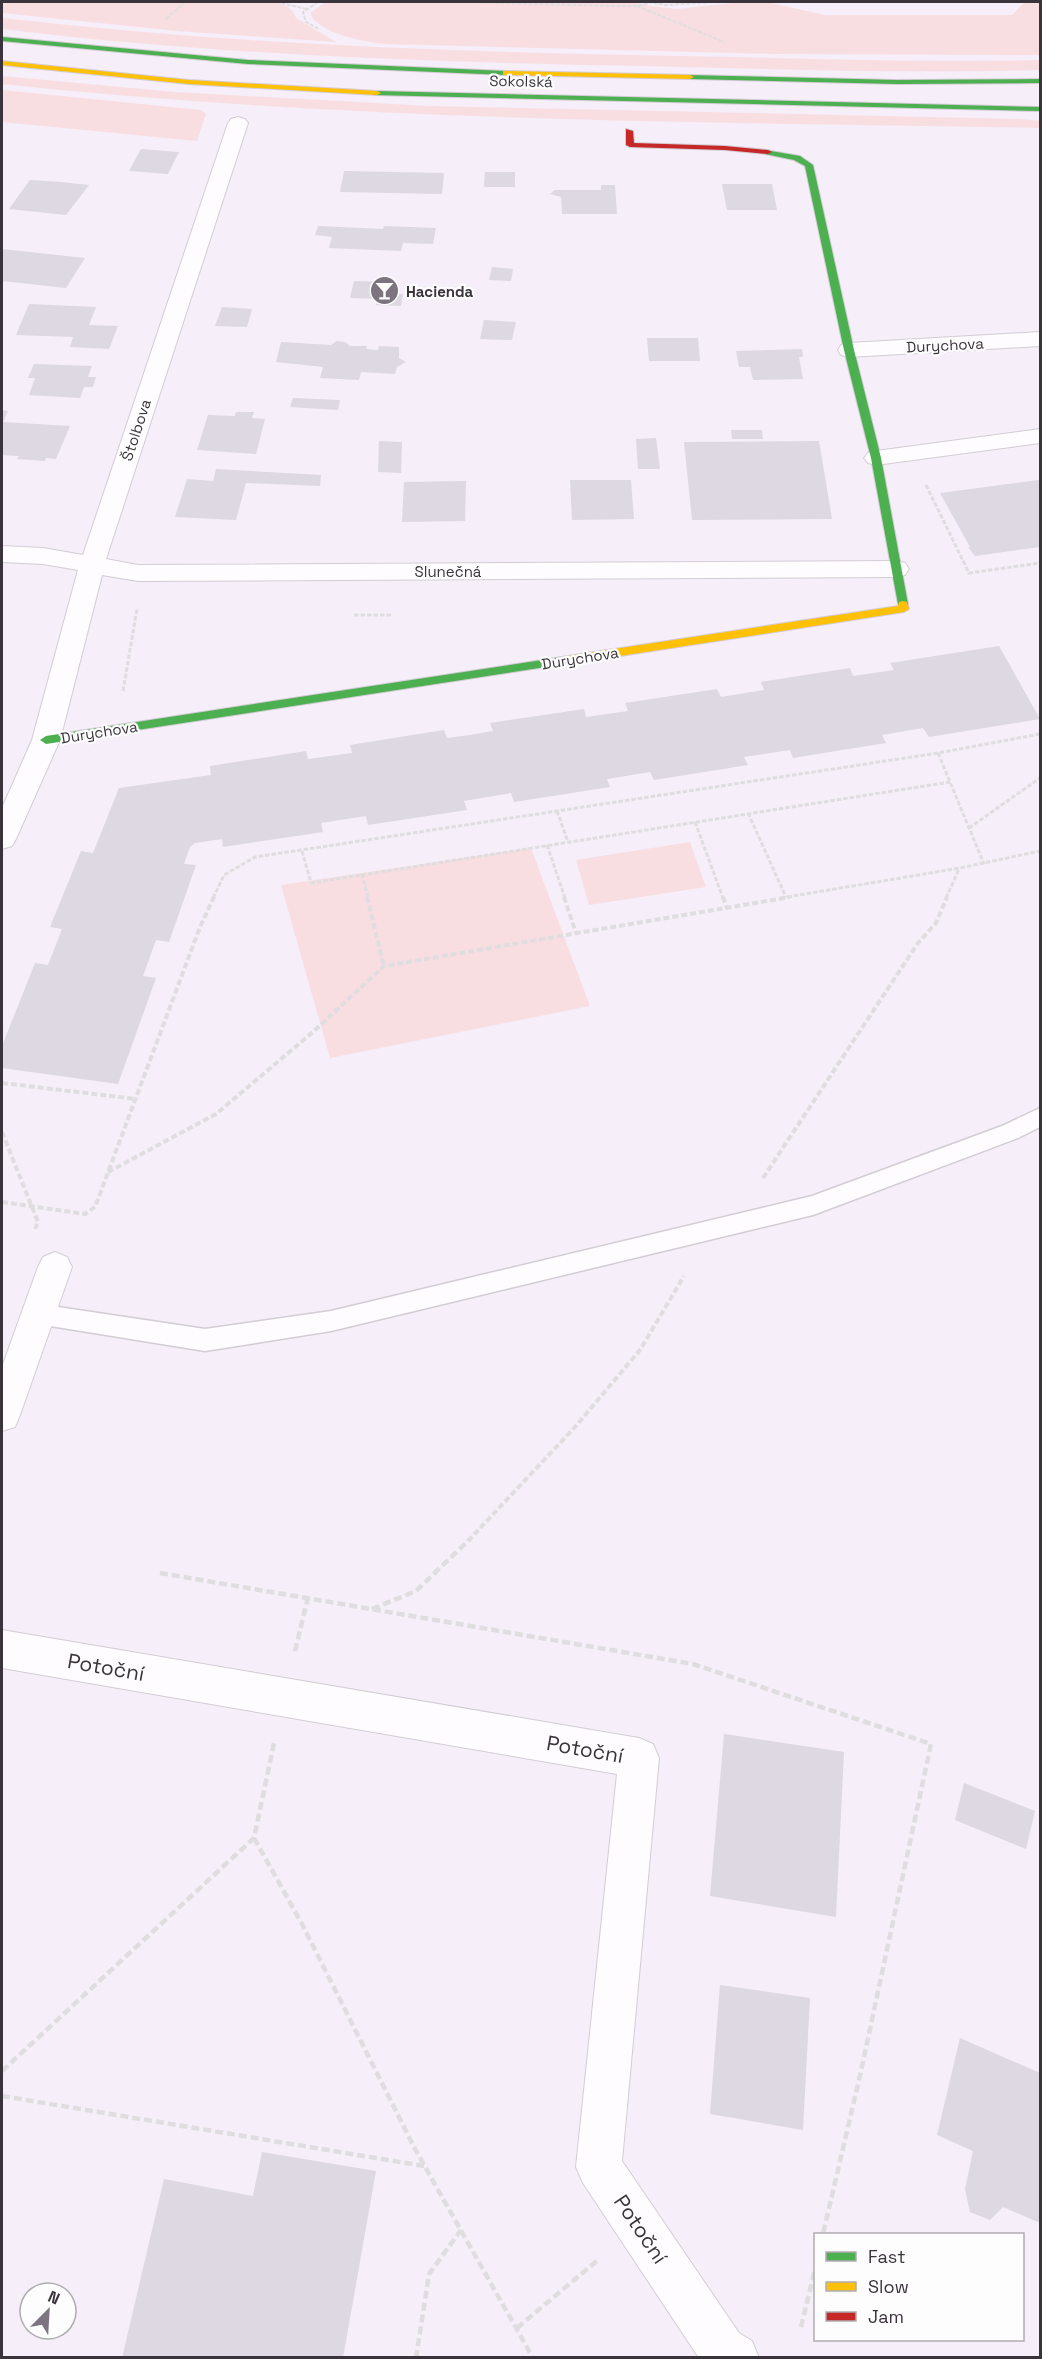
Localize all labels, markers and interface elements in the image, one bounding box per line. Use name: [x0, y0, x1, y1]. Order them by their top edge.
street label: Sokolská: [489, 71, 553, 91]
bar icon: Hacienda: [369, 275, 401, 307]
place label: Hacienda: [406, 282, 474, 301]
street label: Durychova: [906, 333, 985, 357]
street label: Štolbova: [117, 396, 155, 463]
street label: Slunečná: [415, 562, 482, 581]
street label: Durychova: [540, 642, 620, 673]
street label: Durychova: [59, 716, 139, 747]
street label: Potoční: [65, 1647, 147, 1687]
street label: Potoční: [544, 1729, 626, 1769]
street label: Potoční: [608, 2189, 674, 2269]
legend: [814, 2233, 1024, 2341]
text: Fast: [868, 2245, 905, 2268]
text: Slow: [868, 2275, 909, 2298]
north arrow: [18, 2281, 78, 2341]
text: N: [45, 2286, 63, 2310]
text: Jam: [868, 2305, 904, 2328]

